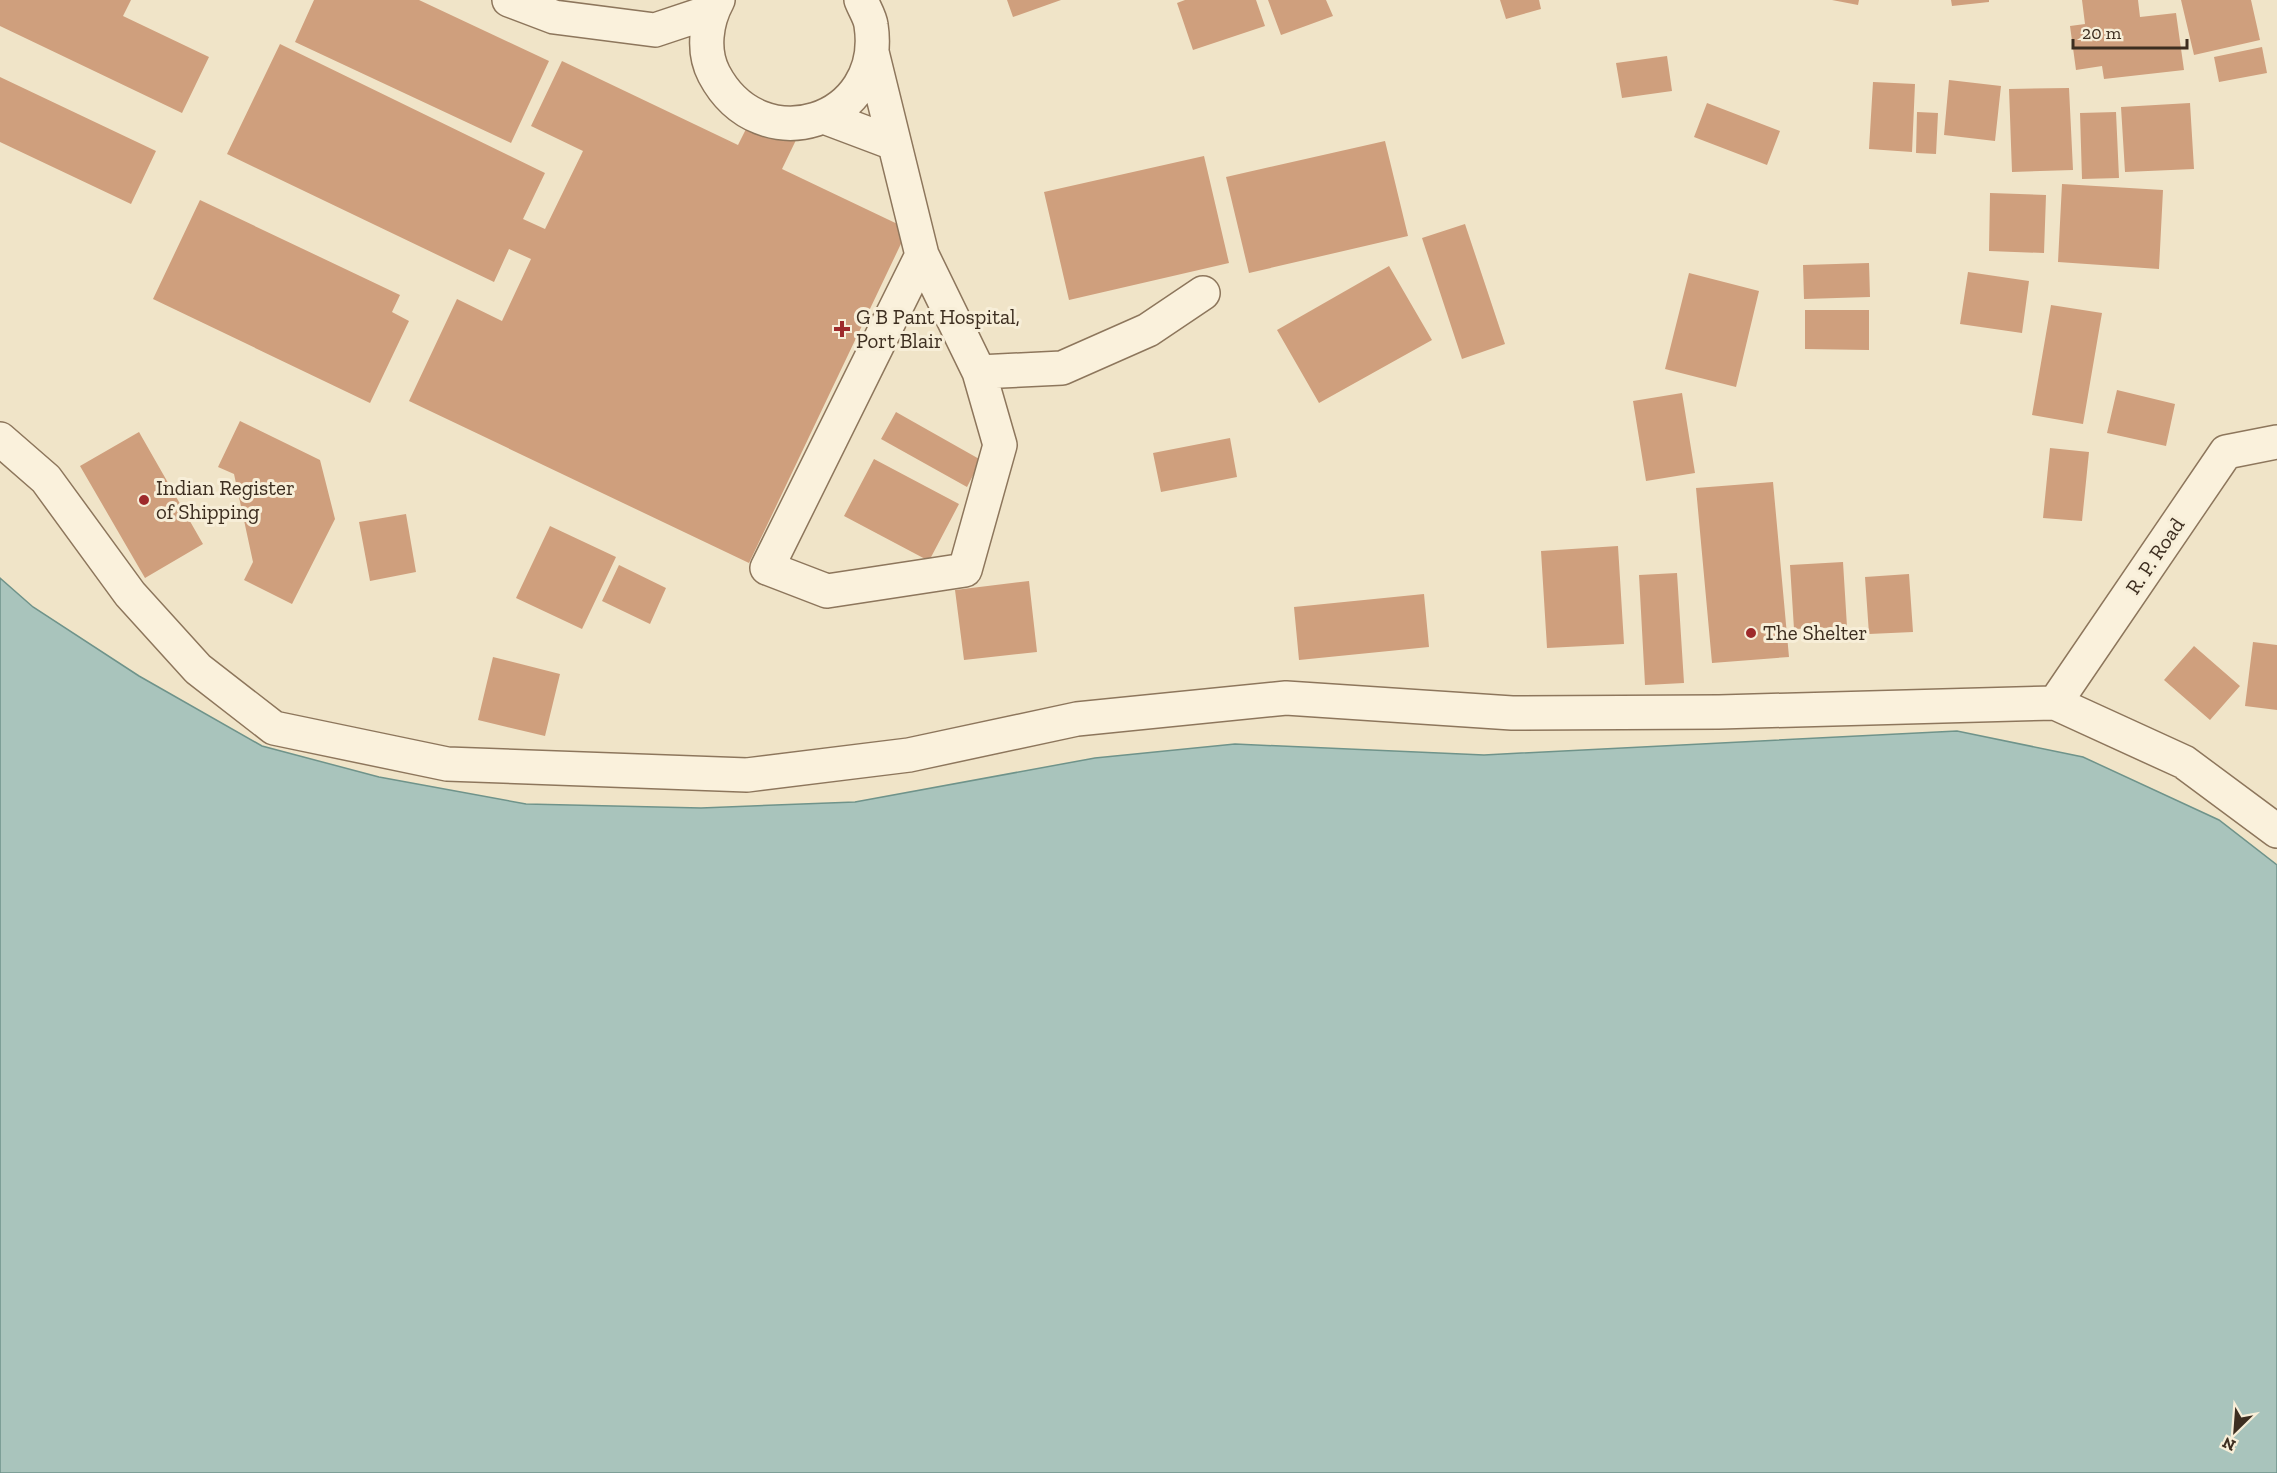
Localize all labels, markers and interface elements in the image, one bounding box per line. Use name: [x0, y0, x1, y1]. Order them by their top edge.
scale bar: [2073, 12, 2187, 50]
text: 20 m: [2082, 22, 2122, 44]
place label: G B Pant Hospital, Port Blair: [856, 304, 1020, 353]
marker: G B Pant Hospital, Port Blair: [833, 320, 851, 338]
place label: Indian Register of Shipping: [156, 475, 295, 524]
marker: Indian Register of Shipping: [137, 493, 151, 507]
street label: R. P. Road: [2120, 512, 2189, 599]
place label: The Shelter: [1763, 620, 1867, 645]
marker: The Shelter: [1744, 626, 1758, 640]
north arrow: [2205, 1401, 2265, 1461]
text: N: [2219, 1433, 2238, 1455]

